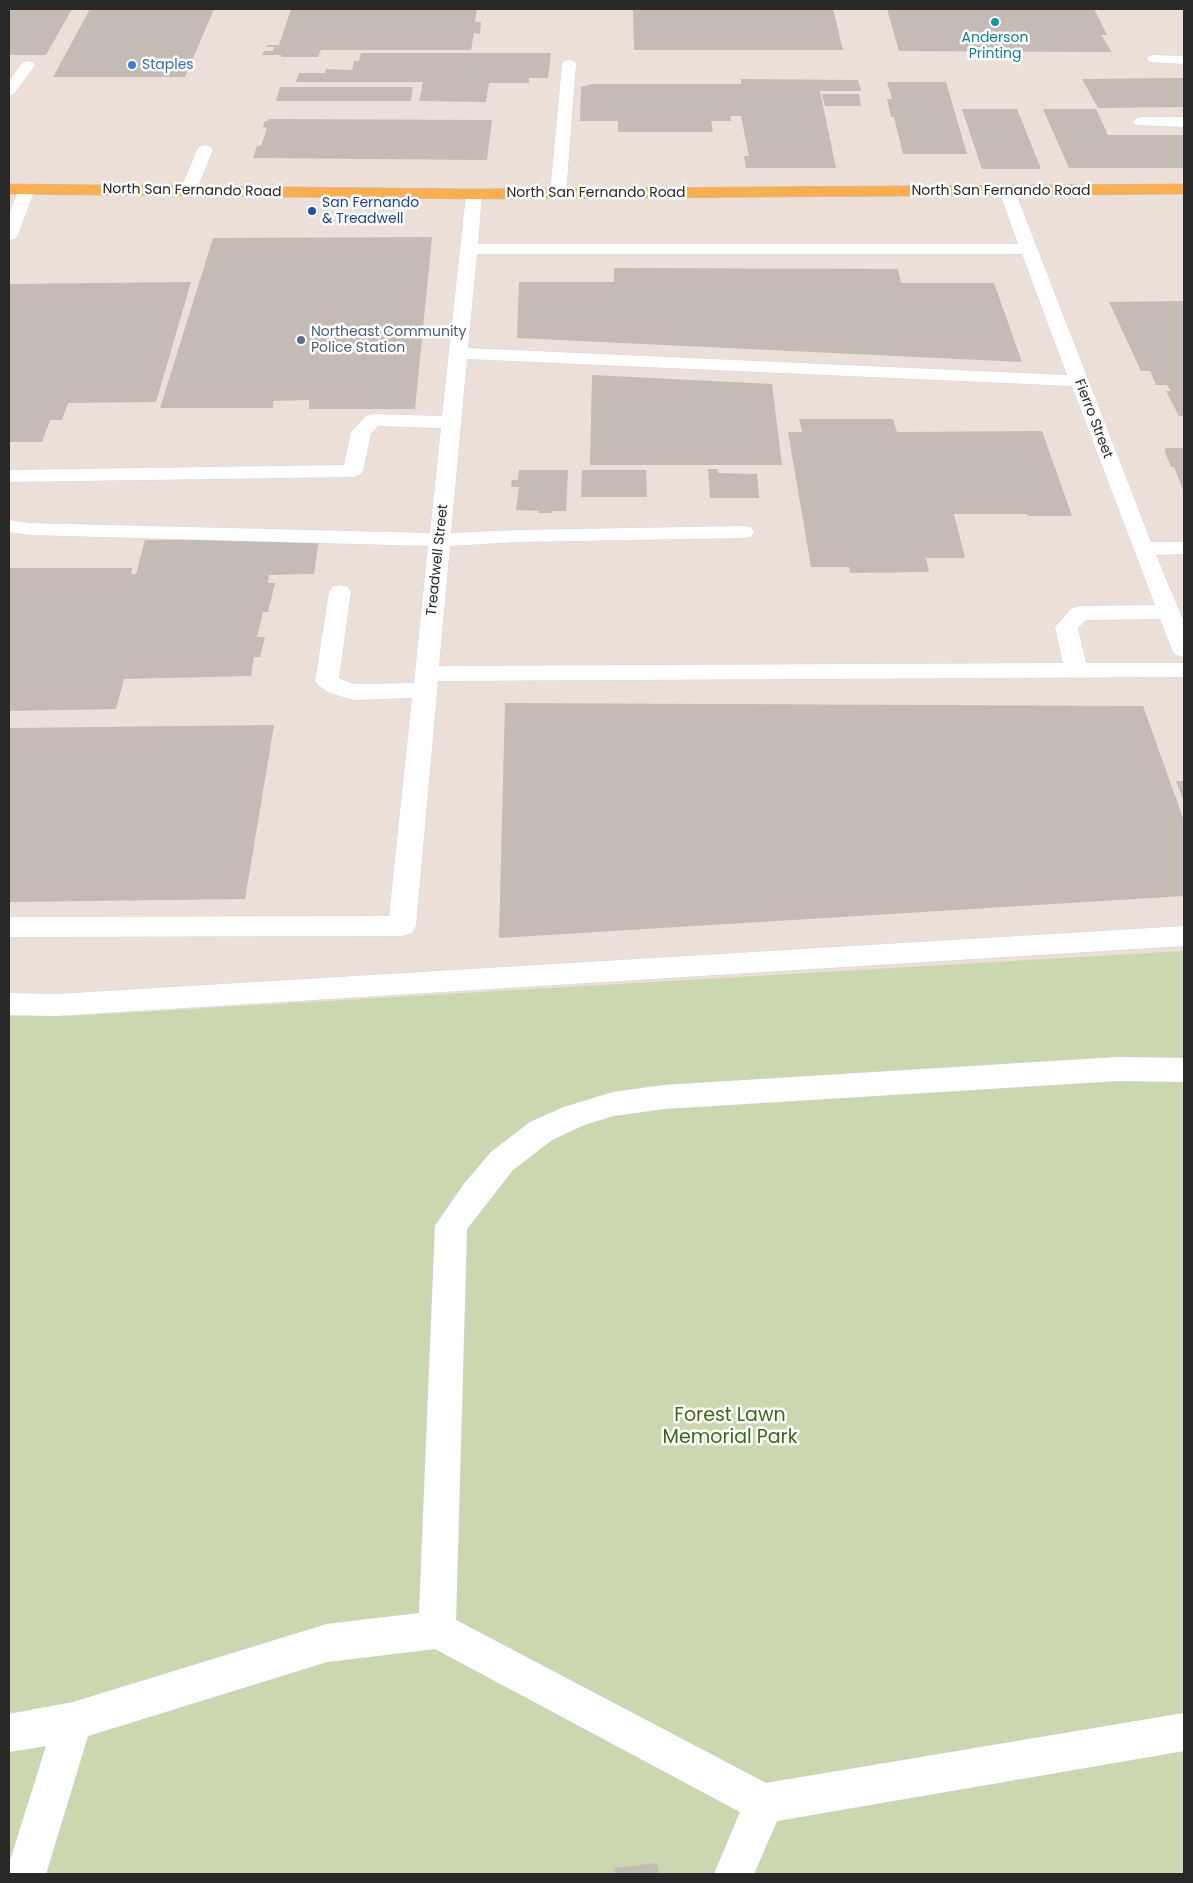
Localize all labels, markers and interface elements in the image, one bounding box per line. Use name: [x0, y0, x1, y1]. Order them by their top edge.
marker: Anderson Printing: [989, 16, 1001, 28]
place label: Anderson Printing: [962, 30, 1028, 62]
place label: Staples: [142, 57, 194, 73]
marker: Staples: [126, 59, 138, 71]
street label: North San Fernando Road: [102, 181, 282, 201]
street label: North San Fernando Road: [911, 183, 1091, 199]
street label: North San Fernando Road: [506, 185, 686, 201]
place label: San Fernando & Treadwell: [322, 195, 419, 228]
marker: San Fernando & Treadwell: [306, 205, 318, 217]
place label: Northeast Community Police Station: [311, 324, 466, 357]
marker: Northeast Community Police Station: [295, 334, 307, 346]
street label: Fierro Street: [1070, 377, 1116, 461]
street label: Treadwell Street: [424, 503, 452, 617]
park label: Forest Lawn Memorial Park: [663, 1405, 797, 1449]

